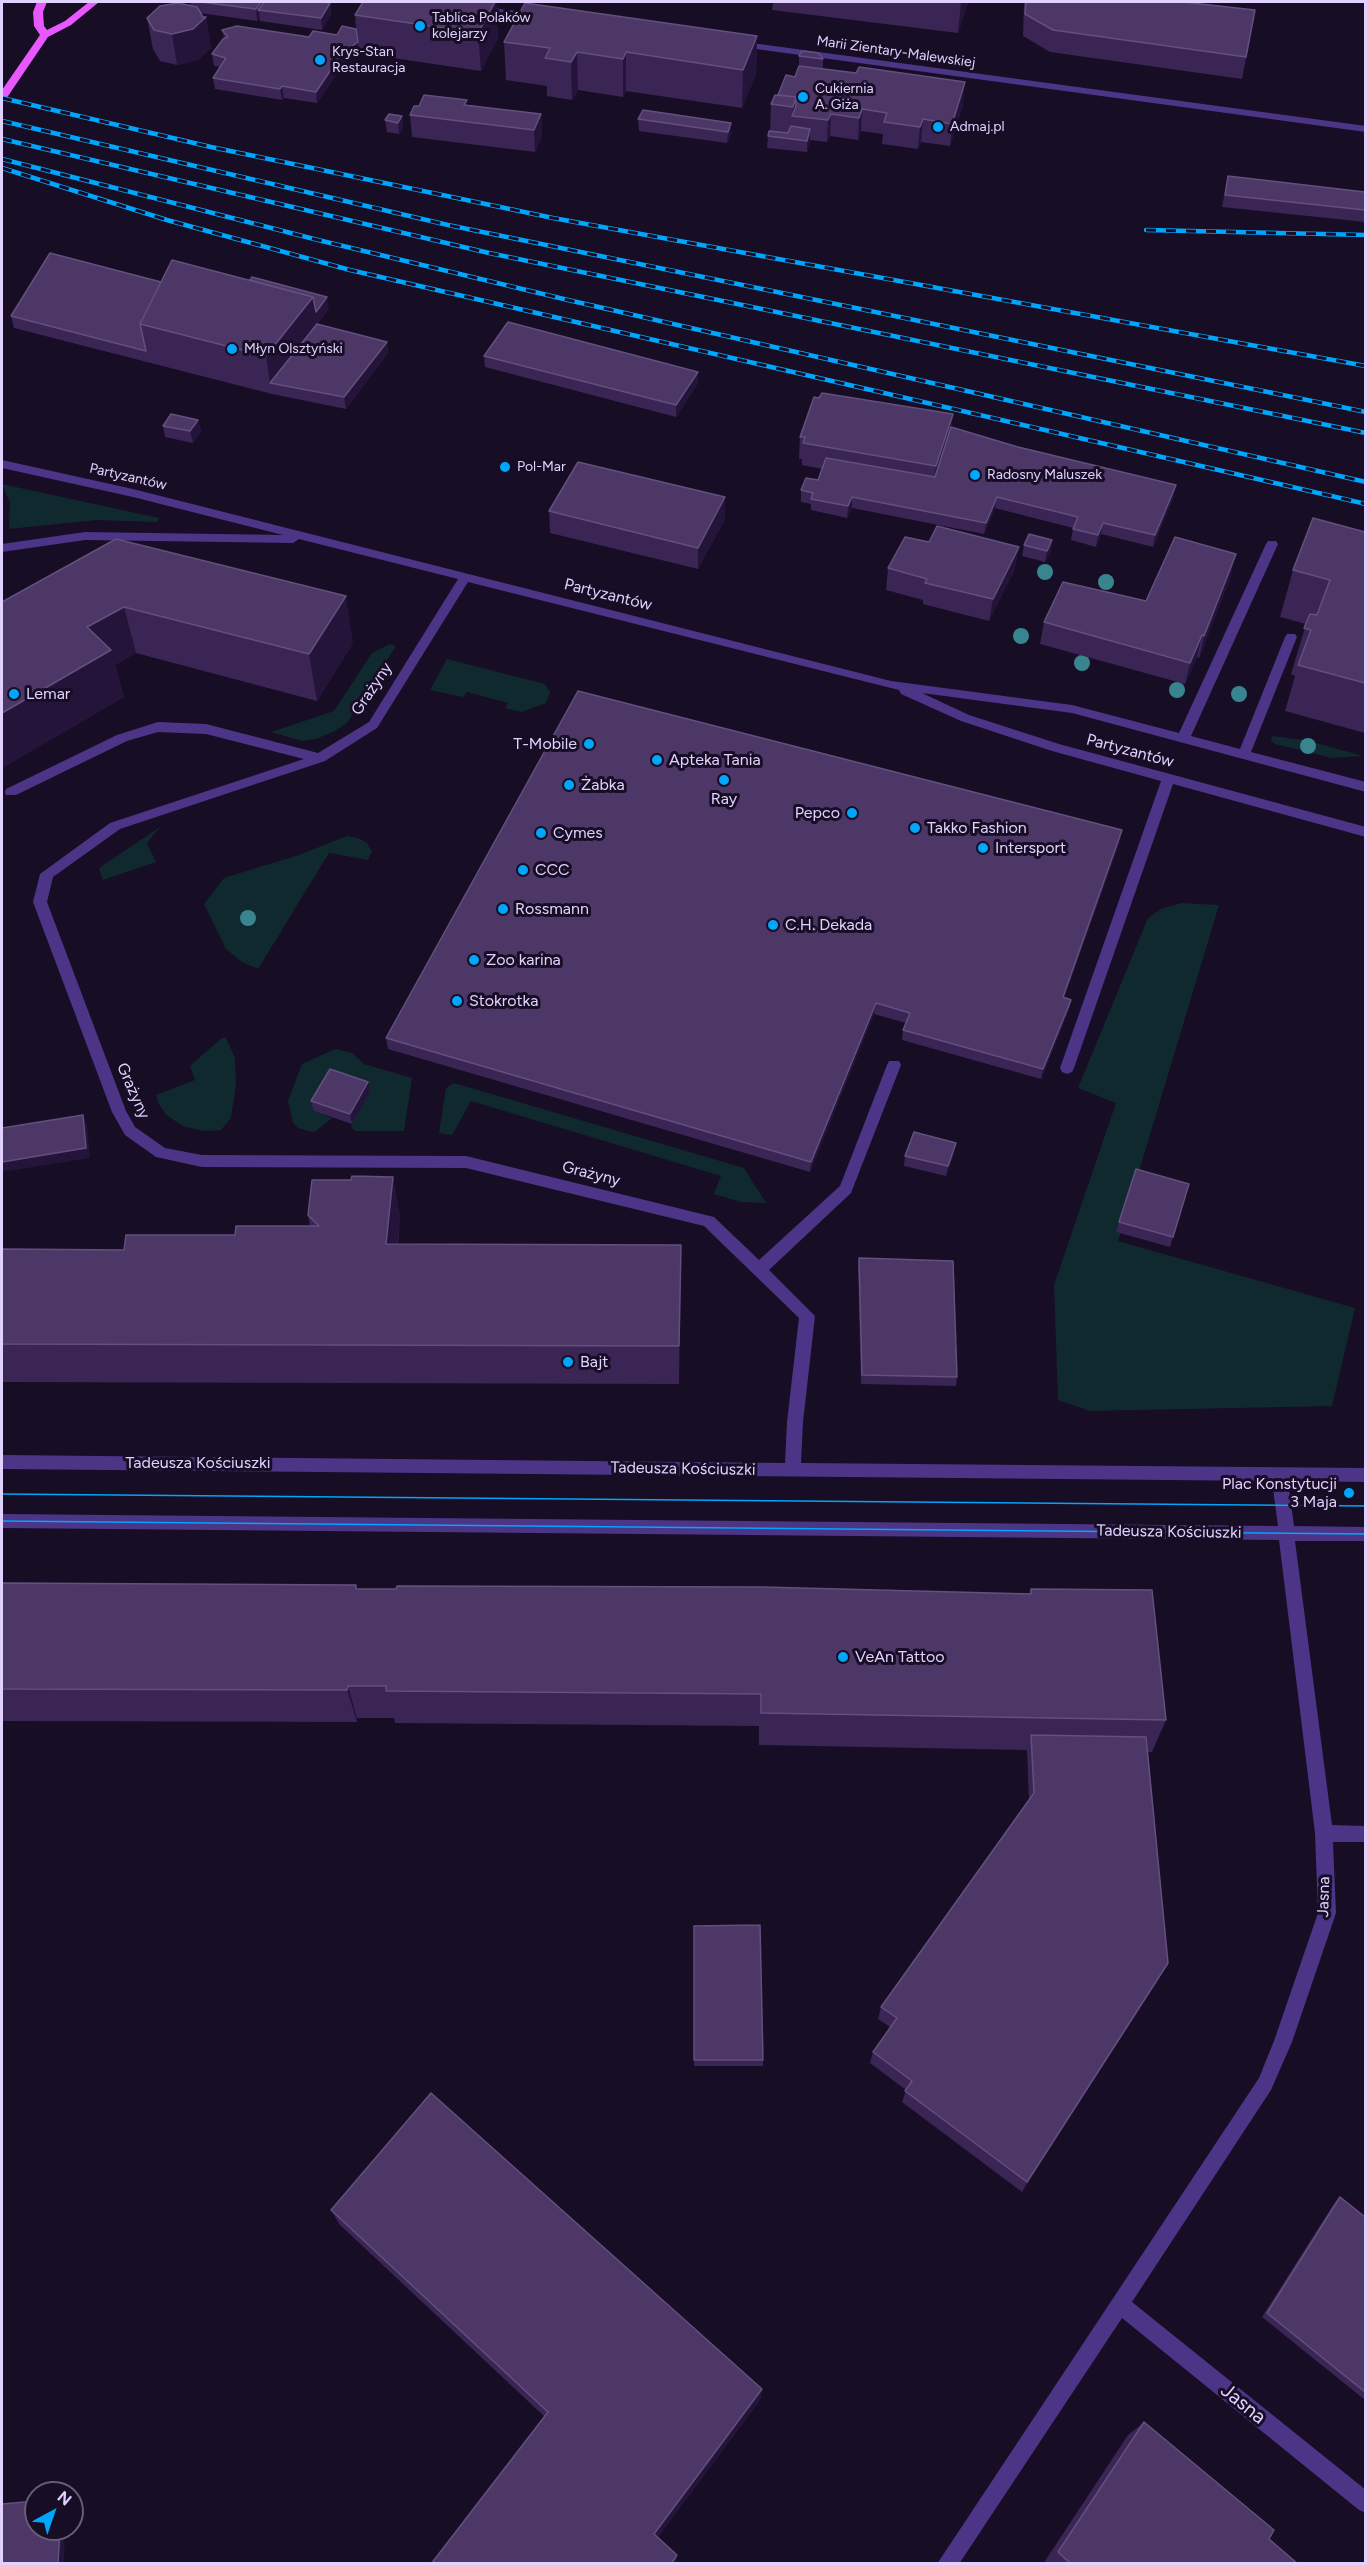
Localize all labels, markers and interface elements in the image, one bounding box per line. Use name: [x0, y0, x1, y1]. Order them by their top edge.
place label: Tablica Polaków kolejarzy: [432, 10, 531, 42]
marker: Tablica Polaków kolejarzy: [413, 19, 427, 33]
street label: Marii Zientary-Malewskiej: [816, 33, 976, 71]
place label: Krys-Stan Restauracja: [332, 44, 405, 76]
marker: Krys-Stan Restauracja: [313, 53, 327, 67]
place label: Cukiernia A. Giża: [815, 81, 874, 114]
marker: Cukiernia A. Giża: [796, 90, 810, 104]
place label: Admaj.pl: [950, 119, 1005, 135]
marker: Admaj.pl: [931, 120, 945, 134]
place label: Młyn Olsztyński: [244, 341, 343, 357]
marker: Młyn Olsztyński: [225, 342, 239, 356]
place label: Pol-Mar: [517, 459, 566, 475]
street label: Partyzantów: [88, 460, 168, 494]
marker: Pol-Mar: [498, 460, 512, 474]
place label: Radosny Maluszek: [987, 467, 1102, 483]
marker: Radosny Maluszek: [968, 468, 982, 482]
street label: Partyzantów: [562, 575, 654, 615]
street label: Grażyny: [347, 659, 397, 719]
place label: Lemar: [26, 684, 70, 704]
marker: Lemar: [7, 687, 21, 701]
street label: Partyzantów: [1084, 730, 1176, 772]
place label: T-Mobile: [513, 734, 577, 754]
marker: T-Mobile: [582, 737, 596, 751]
place label: Apteka Tania: [669, 750, 761, 770]
marker: Apteka Tania: [650, 753, 664, 767]
marker: Ray: [717, 773, 731, 787]
place label: Żabka: [581, 775, 625, 795]
marker: Żabka: [562, 778, 576, 792]
place label: Ray: [711, 789, 737, 809]
place label: Pepco: [795, 803, 840, 823]
marker: Pepco: [845, 806, 859, 820]
place label: Takko Fashion: [927, 818, 1027, 838]
marker: Takko Fashion: [908, 821, 922, 835]
place label: Cymes: [553, 823, 603, 843]
marker: Cymes: [534, 826, 548, 840]
place label: Intersport: [995, 838, 1066, 858]
marker: Intersport: [976, 841, 990, 855]
place label: CCC: [535, 860, 570, 880]
marker: CCC: [516, 863, 530, 877]
place label: Rossmann: [515, 899, 589, 919]
marker: Rossmann: [496, 902, 510, 916]
place label: C.H. Dekada: [785, 915, 872, 935]
marker: C.H. Dekada: [766, 918, 780, 932]
place label: Zoo karina: [486, 950, 561, 970]
marker: Zoo karina: [467, 953, 481, 967]
place label: Stokrotka: [469, 991, 538, 1011]
marker: Stokrotka: [450, 994, 464, 1008]
street label: Grażyny: [112, 1060, 154, 1122]
street label: Grażyny: [560, 1158, 622, 1190]
place label: Bajt: [580, 1352, 608, 1372]
marker: Bajt: [561, 1355, 575, 1369]
street label: Tadeusza Kościuszki: [126, 1453, 270, 1473]
street label: Tadeusza Kościuszki: [610, 1458, 756, 1480]
place label: Plac Konstytucji 3 Maja: [1222, 1474, 1337, 1512]
marker: Plac Konstytucji 3 Maja: [1342, 1486, 1356, 1500]
street label: Tadeusza Kościuszki: [1096, 1521, 1242, 1543]
place label: VeAn Tattoo: [855, 1647, 945, 1667]
marker: VeAn Tattoo: [836, 1650, 850, 1664]
street label: Jasna: [1314, 1876, 1334, 1918]
street label: Jasna: [1216, 2379, 1270, 2429]
north arrow: [24, 2481, 84, 2541]
text: N: [54, 2487, 75, 2510]

